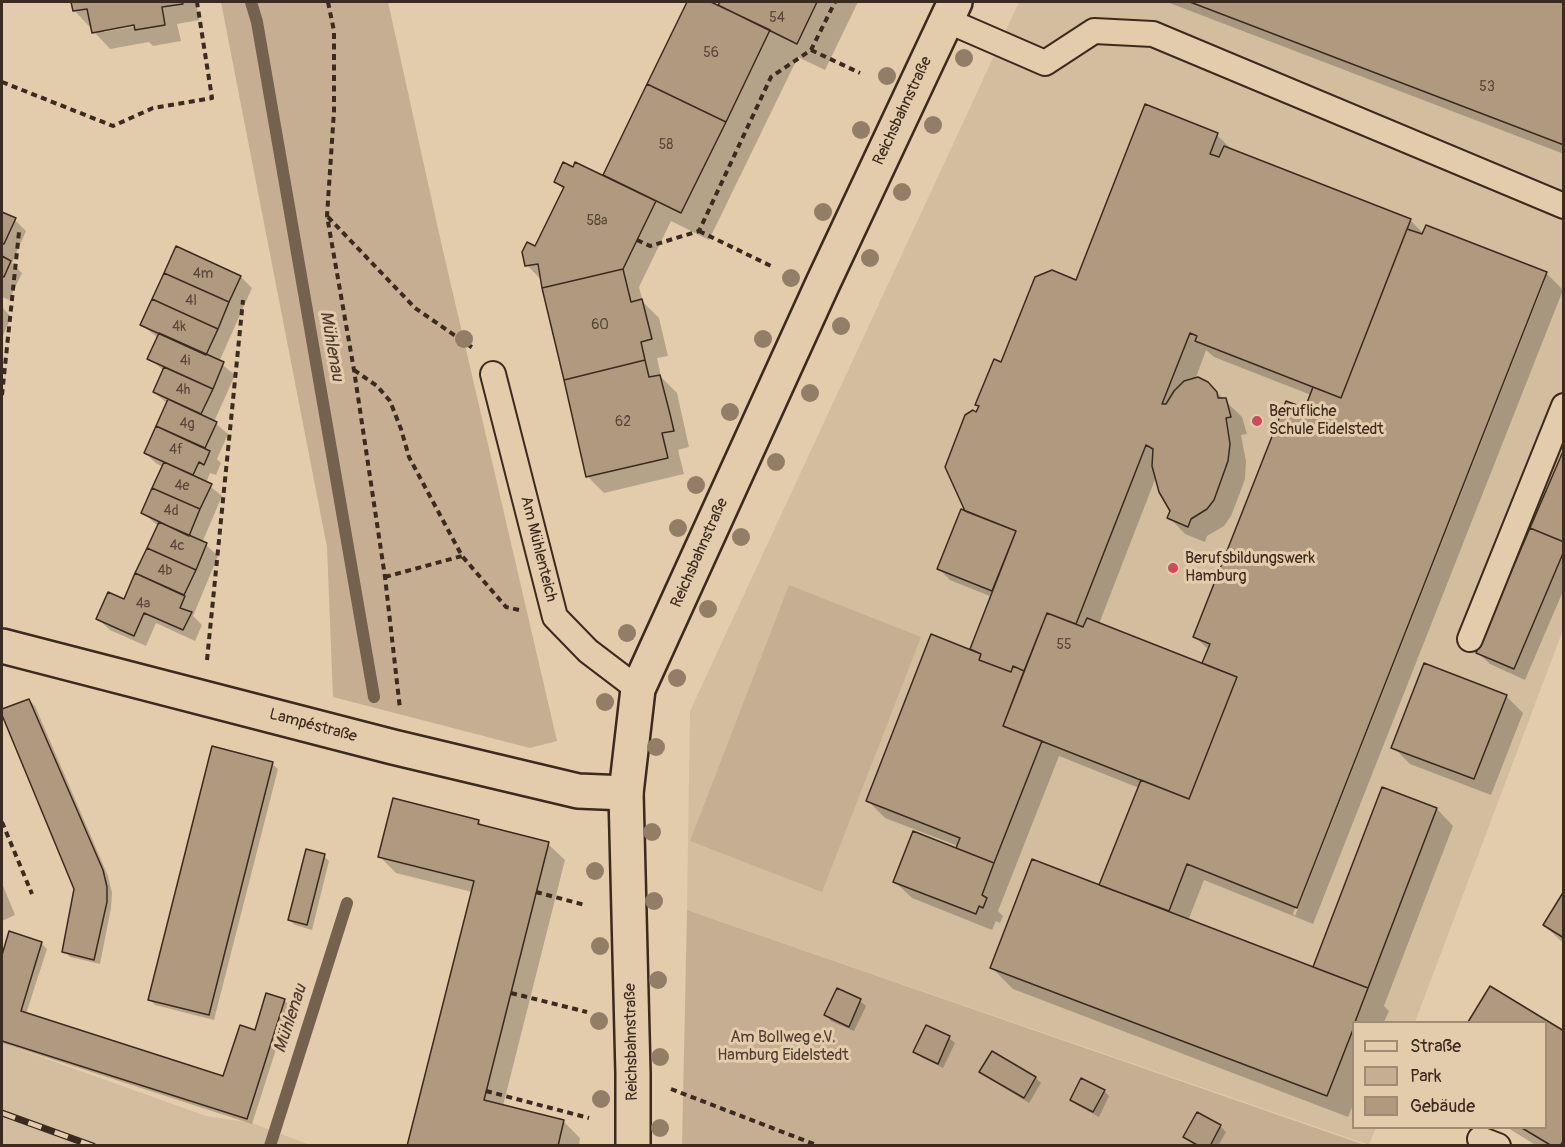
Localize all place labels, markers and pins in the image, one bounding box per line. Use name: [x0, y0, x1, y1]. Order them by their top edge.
place label: Berufliche Schule Eidelstedt: [1269, 402, 1384, 440]
marker: Berufliche Schule Eidelstedt: [1250, 414, 1264, 428]
place label: Berufsbildungswerk Hamburg: [1185, 549, 1315, 587]
marker: Berufsbildungswerk Hamburg: [1166, 561, 1180, 575]

